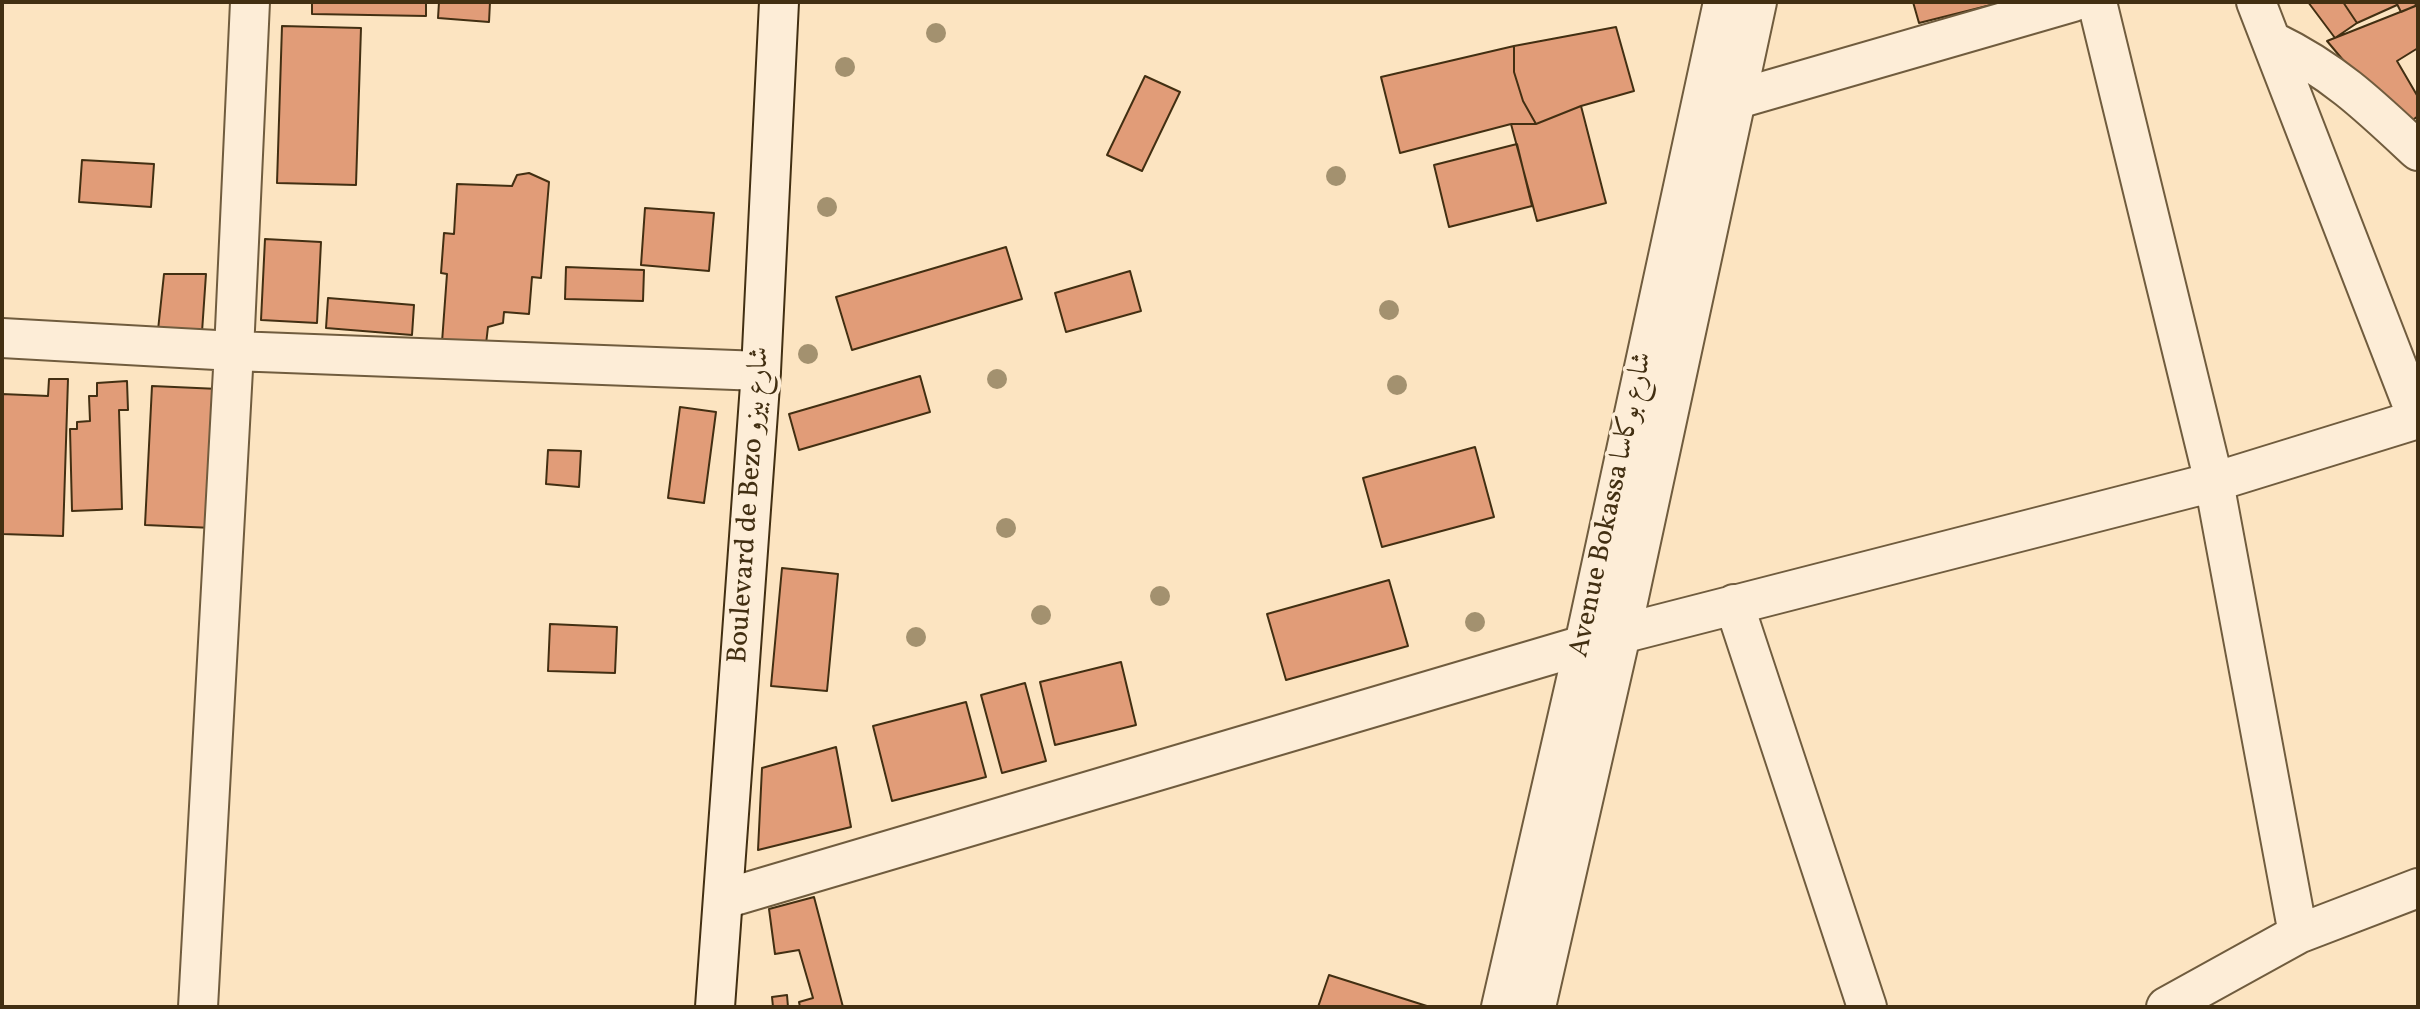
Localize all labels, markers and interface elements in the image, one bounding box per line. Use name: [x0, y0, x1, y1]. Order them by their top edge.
street label: Boulevard de Bezo شارع بيزو: [723, 346, 779, 664]
street label: Avenue Bokassa شارع بوكاسا: [1564, 349, 1662, 661]

